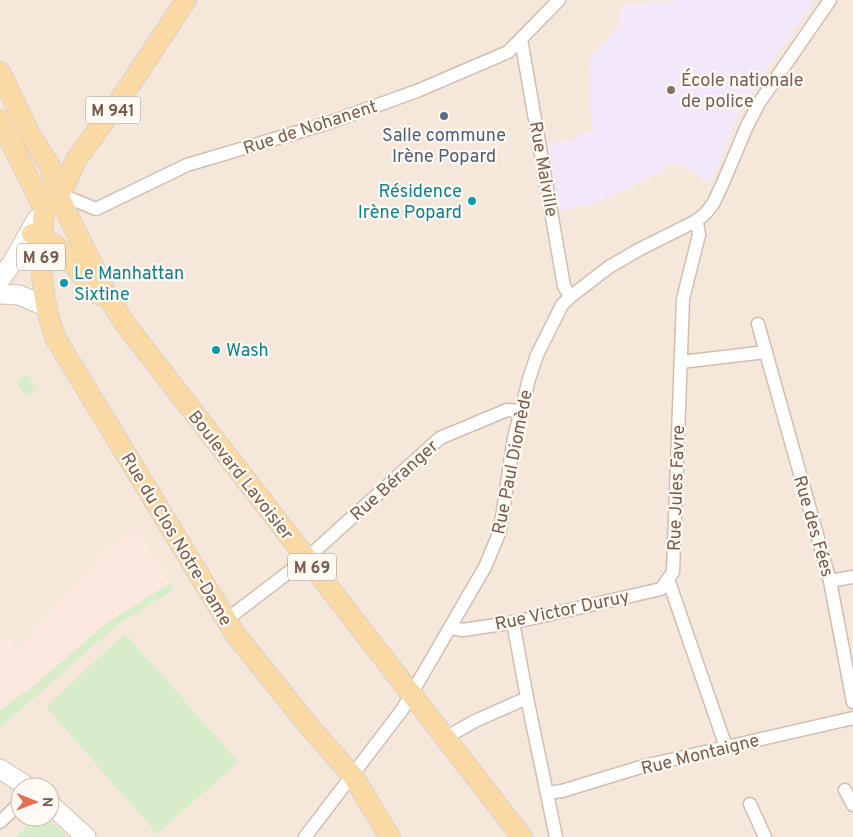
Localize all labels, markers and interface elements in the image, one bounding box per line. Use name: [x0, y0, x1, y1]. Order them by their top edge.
place label: École nationale de police: [681, 68, 803, 114]
marker: École nationale de police: [665, 84, 677, 96]
road number: M 941: [86, 96, 140, 124]
street label: Rue de Nohanent: [241, 96, 380, 161]
marker: Salle commune Irène Popard: [438, 110, 450, 122]
street label: Rue Malville: [523, 120, 562, 219]
place label: Salle commune Irène Popard: [382, 125, 506, 169]
place label: Résidence Irène Popard: [358, 181, 462, 225]
marker: Résidence Irène Popard: [466, 195, 478, 207]
road number: M 69: [17, 243, 65, 270]
place label: Le Manhattan Sixtine: [74, 263, 184, 307]
marker: Le Manhattan Sixtine: [58, 277, 70, 289]
place label: Wash: [226, 340, 269, 363]
marker: Wash: [210, 344, 222, 356]
street label: Rue Paul Diomède: [488, 388, 539, 537]
street label: Boulevard Lavoisier: [182, 406, 298, 546]
street label: Rue Jules Favre: [664, 425, 691, 552]
street label: Rue Béranger: [346, 435, 444, 527]
street label: Rue du Clos Notre-Dame: [115, 449, 237, 631]
street label: Rue des Fées: [787, 473, 838, 580]
road number: M 69: [288, 554, 336, 580]
street label: Rue Victor Duruy: [493, 586, 632, 637]
street label: Rue Montaigne: [639, 730, 762, 781]
north arrow: [10, 777, 60, 827]
text: N: [38, 797, 55, 807]

